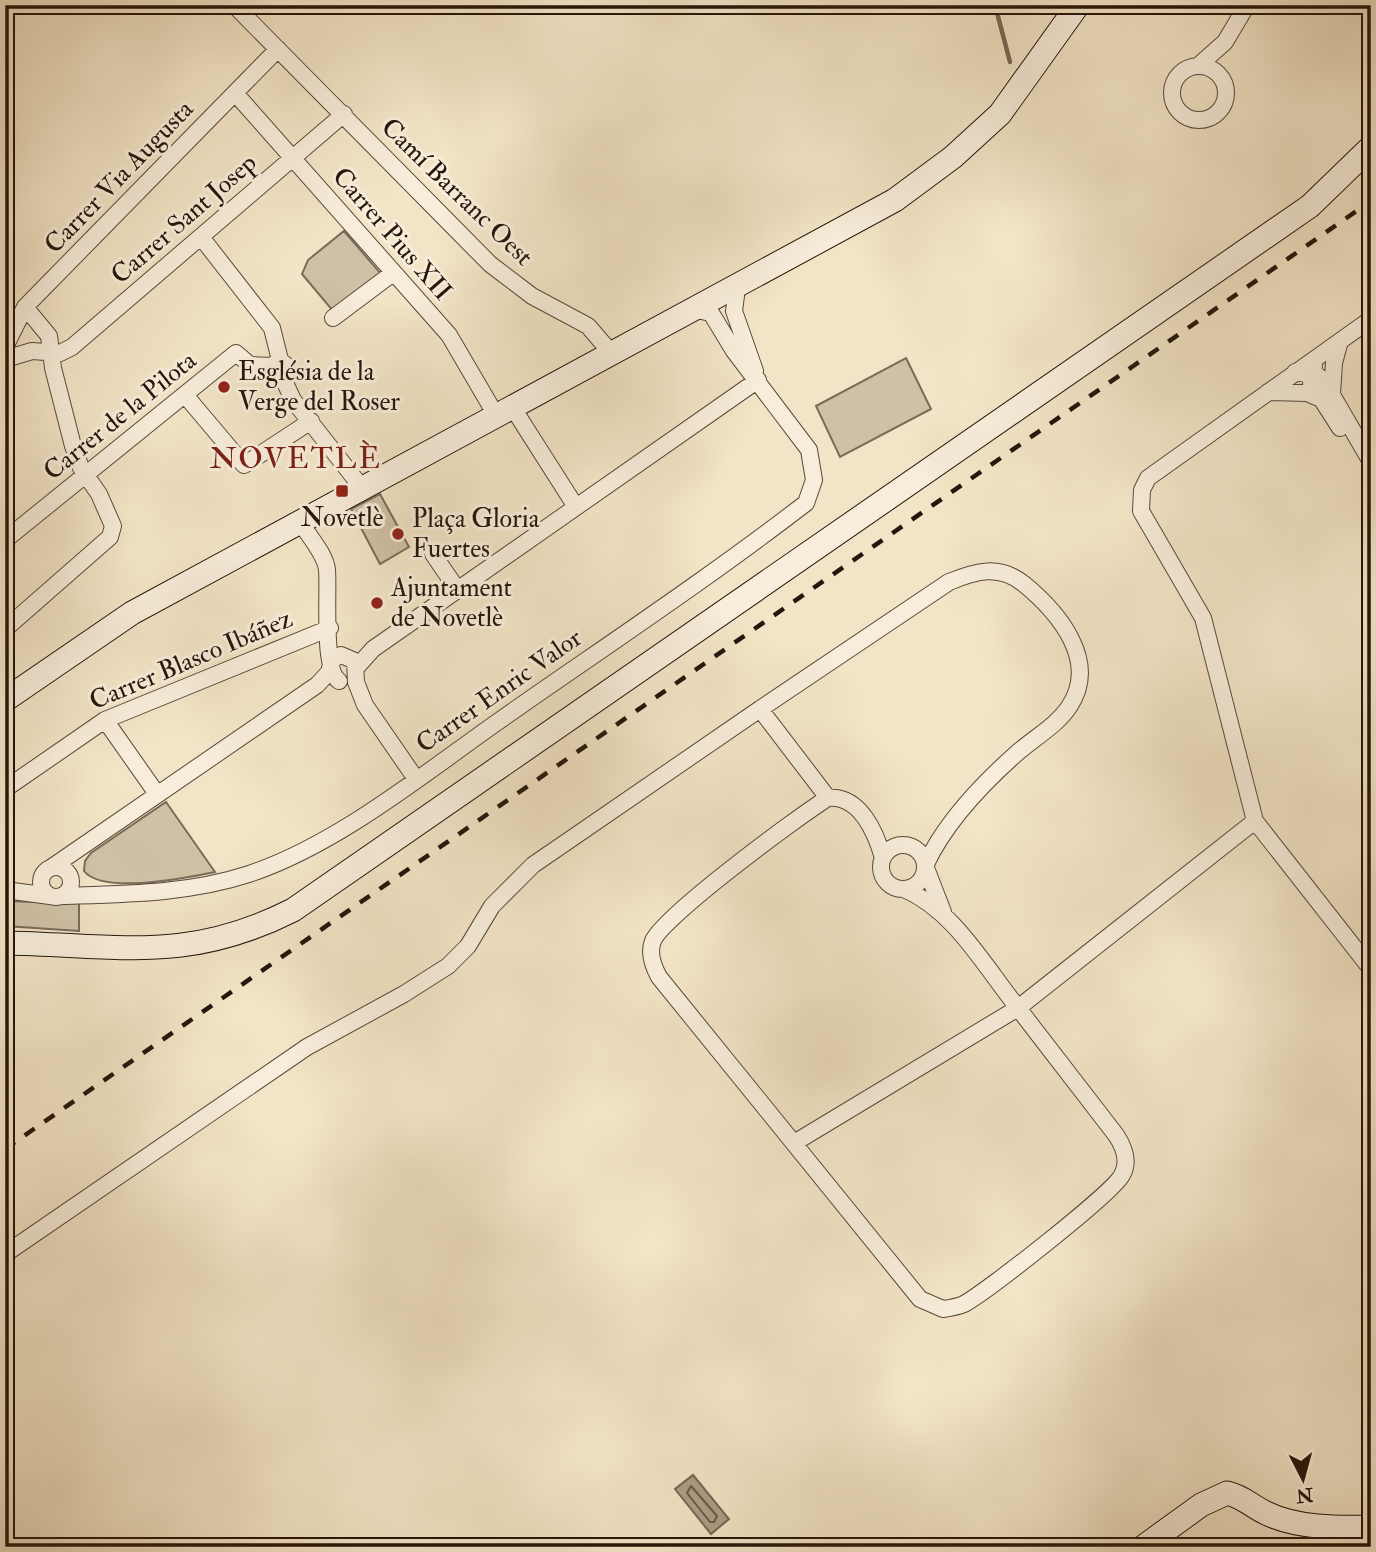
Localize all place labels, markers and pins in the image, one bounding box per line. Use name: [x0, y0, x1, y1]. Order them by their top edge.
place label: Església de la Verge del Roser: [238, 356, 400, 418]
marker: Església de la Verge del Roser: [216, 379, 232, 395]
marker: Novetlè: [334, 483, 350, 499]
place label: Novetlè: [301, 502, 383, 534]
place label: Plaça Gloria Fuertes: [412, 503, 540, 565]
marker: Plaça Gloria Fuertes: [390, 526, 406, 542]
place label: Ajuntament de Novetlè: [390, 572, 512, 634]
marker: Ajuntament de Novetlè: [369, 595, 385, 611]

